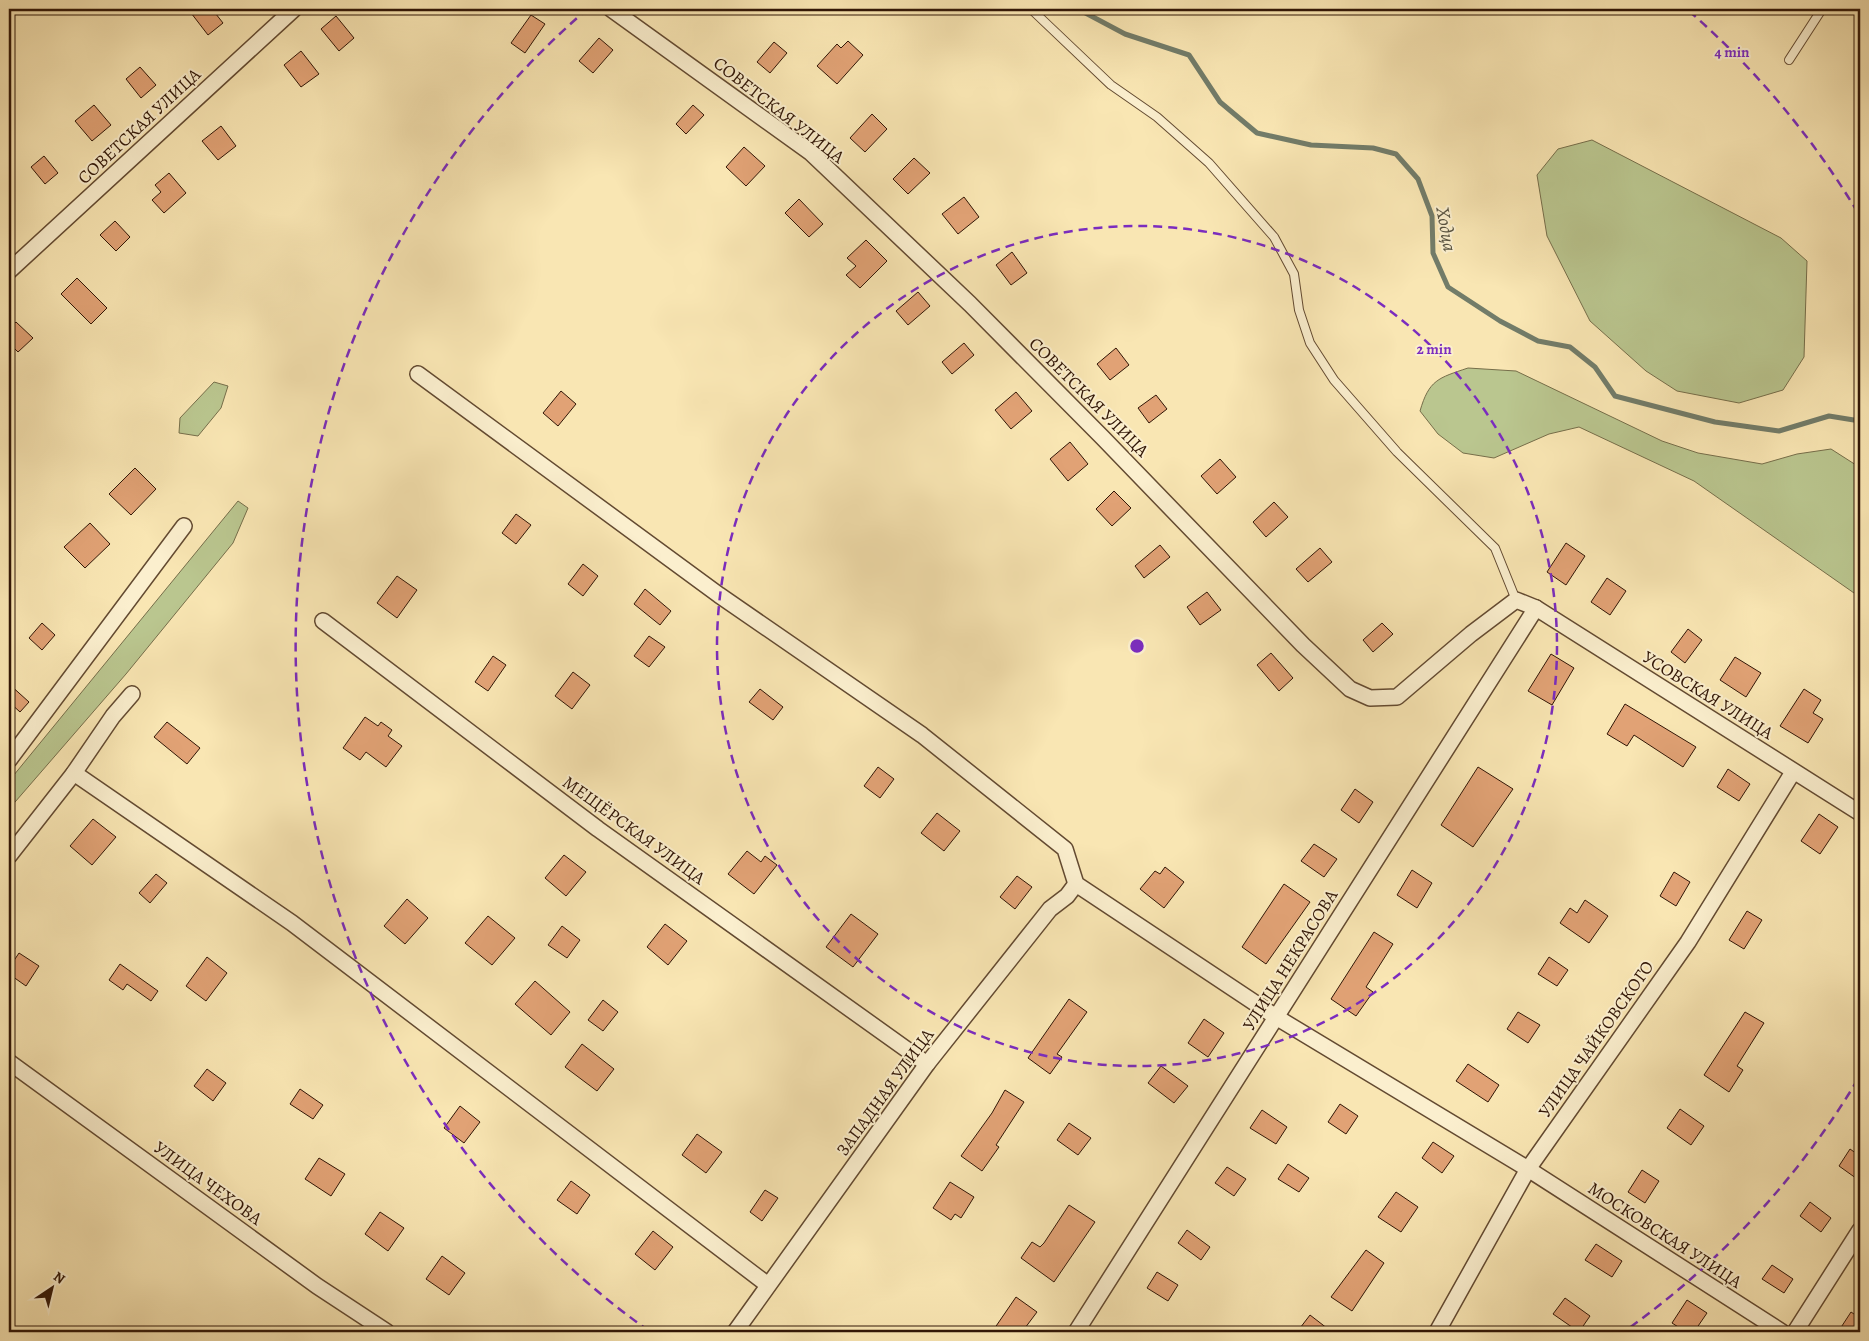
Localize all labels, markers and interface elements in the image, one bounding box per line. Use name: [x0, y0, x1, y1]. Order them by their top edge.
text: 4 min: [1714, 42, 1750, 62]
street label: СОВЕТСКАЯ УЛИЦА: [708, 51, 850, 169]
street label: СОВЕТСКАЯ УЛИЦА: [72, 62, 206, 189]
water label: Ходца: [1429, 204, 1463, 254]
street label: СОВЕТСКАЯ УЛИЦА: [1024, 332, 1155, 463]
text: 2 min: [1416, 339, 1452, 359]
centre of rings: [1128, 637, 1146, 655]
street label: УСОВСКАЯ УЛИЦА: [1638, 645, 1778, 745]
street label: МЕЩЁРСКАЯ УЛИЦА: [558, 770, 711, 890]
street label: УЛИЦА НЕКРАСОВА: [1237, 884, 1343, 1035]
street label: УЛИЦА ЧАЙКОВСКОГО: [1533, 956, 1659, 1122]
street label: ЗАПАДНАЯ УЛИЦА: [831, 1023, 940, 1160]
street label: УЛИЦА ЧЕХОВА: [149, 1136, 267, 1231]
street label: МОСКОВСКАЯ УЛИЦА: [1583, 1176, 1747, 1294]
north arrow: [28, 1264, 78, 1314]
text: N: [50, 1267, 69, 1288]

